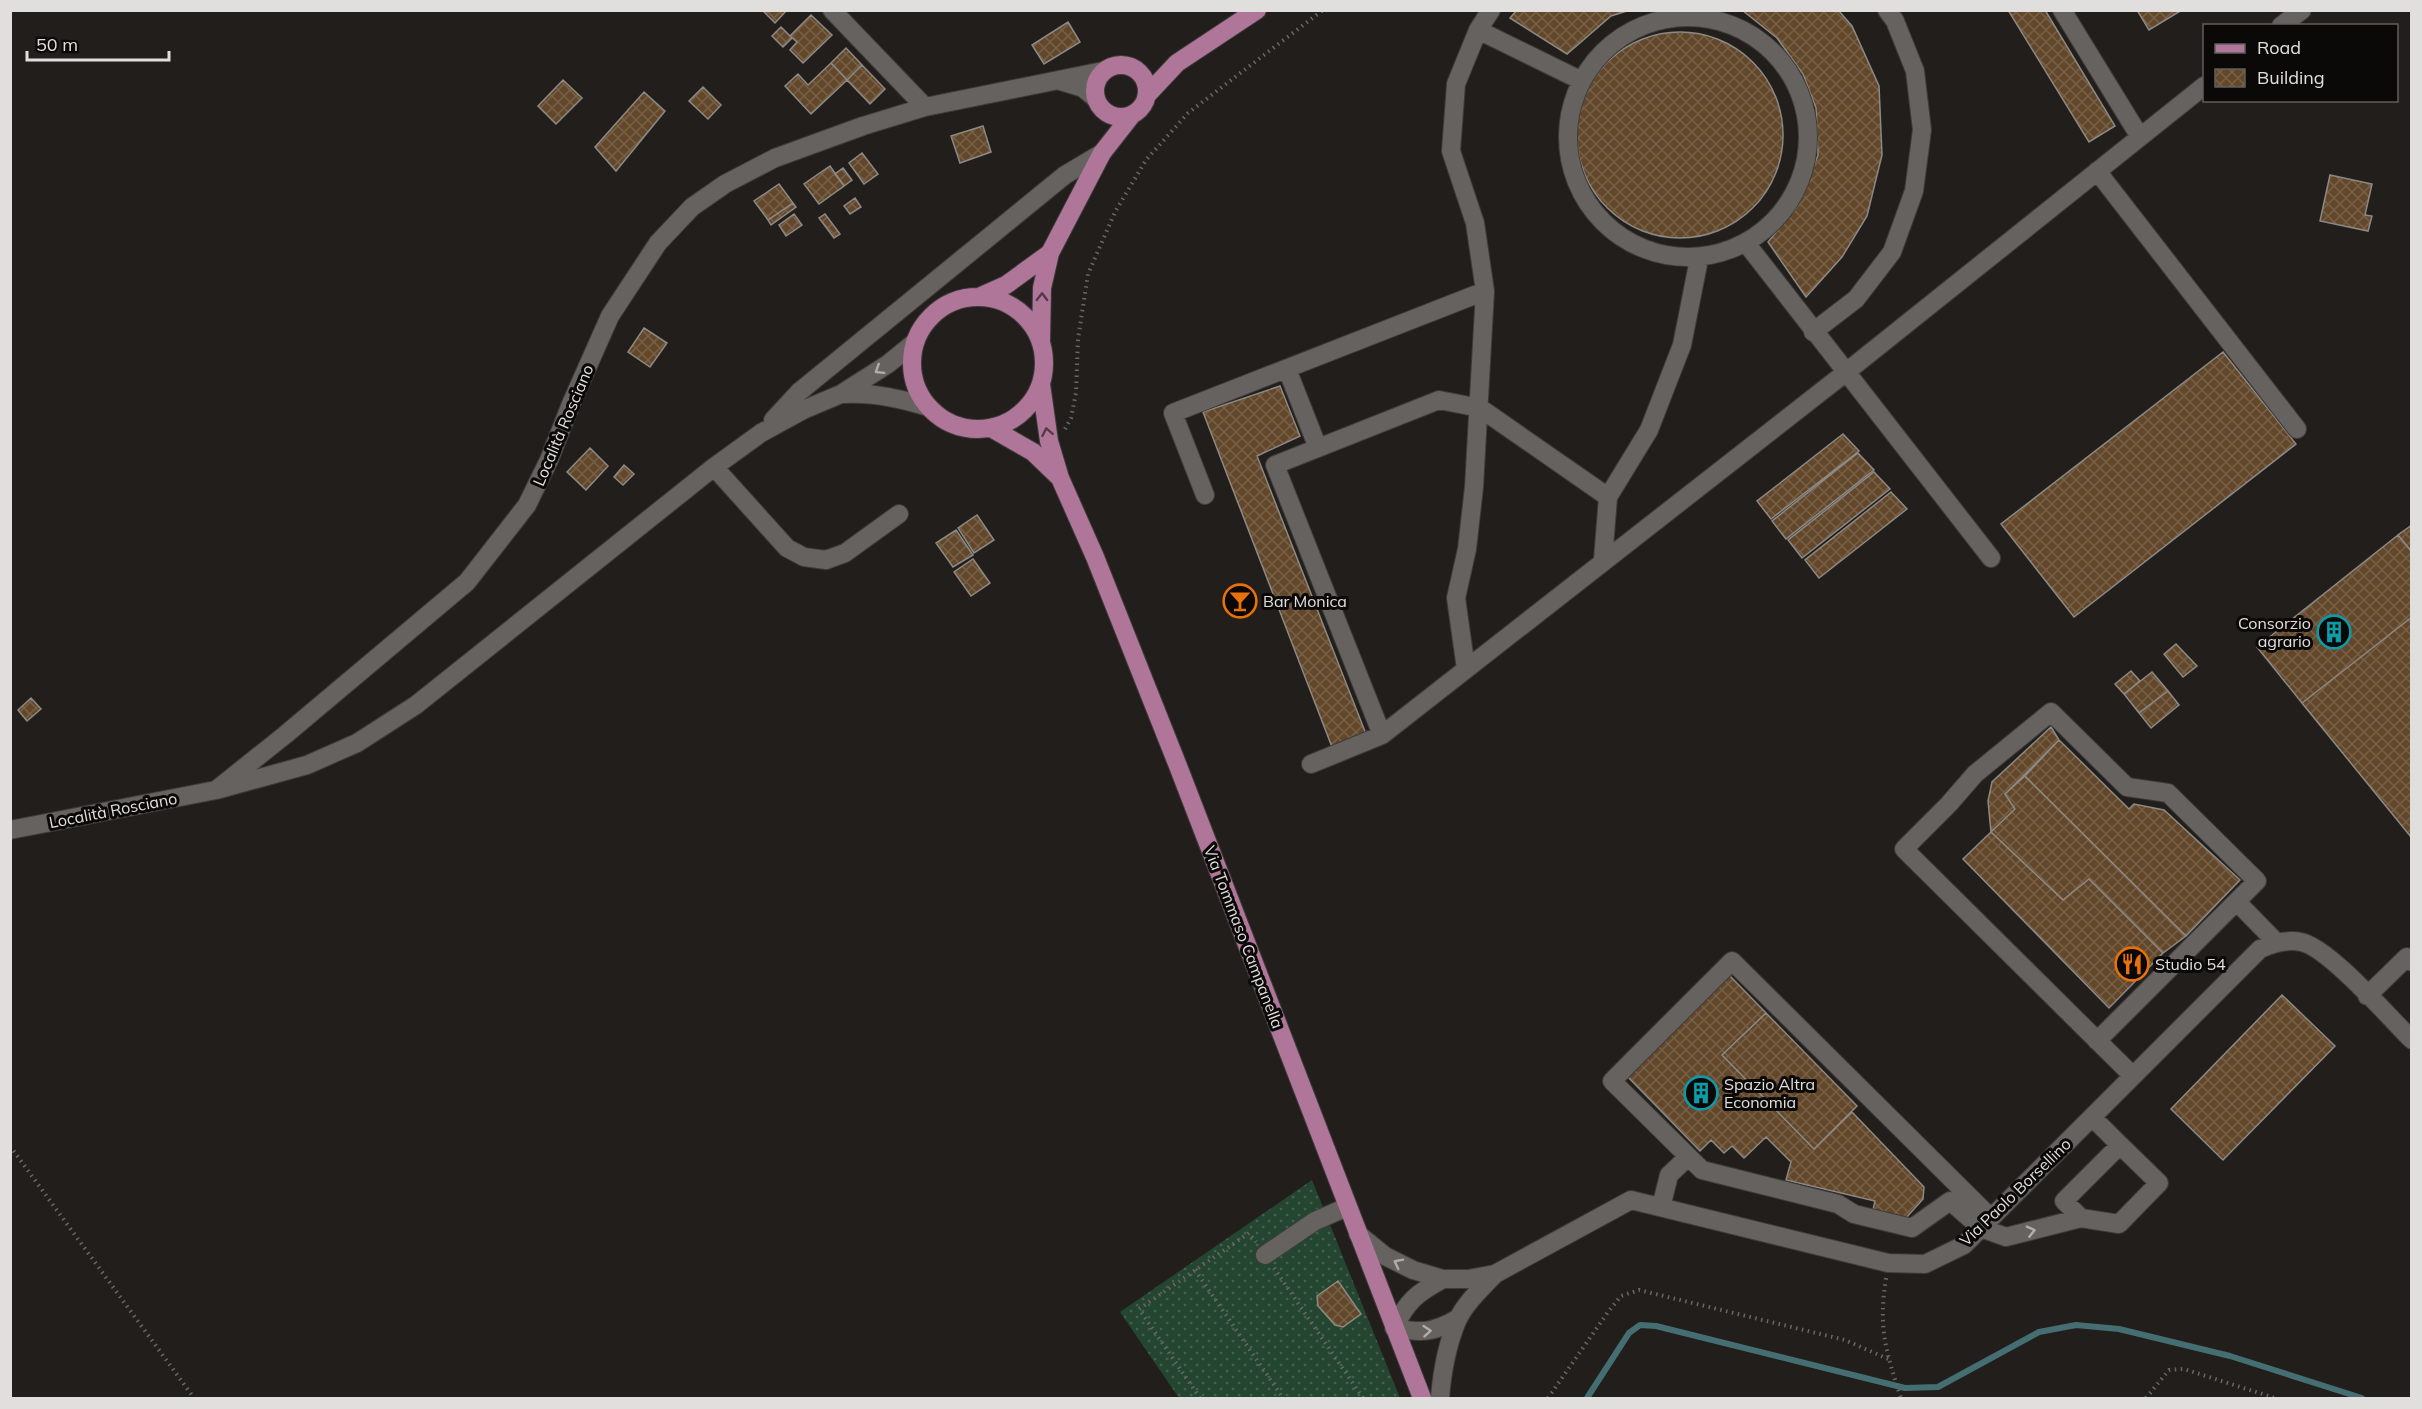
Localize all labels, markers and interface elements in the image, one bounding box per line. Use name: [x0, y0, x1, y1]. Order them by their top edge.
scale bar: [27, 24, 170, 62]
legend: [2203, 24, 2398, 102]
text: 50 m: [36, 33, 78, 56]
text: Road: [2257, 36, 2301, 59]
text: Building: [2257, 66, 2325, 89]
one-way arrow: [1036, 293, 1048, 302]
street label: Località Rosciano: [528, 361, 598, 489]
one-way arrow: [875, 362, 885, 374]
one-way arrow: [1041, 427, 1054, 437]
bar icon: Bar Monica: [1222, 583, 1258, 619]
place label: Bar Monica: [1263, 591, 1347, 611]
place label: Consorzio agrario: [2238, 613, 2311, 651]
building icon: Consorzio agrario: [2316, 614, 2352, 650]
street label: Località Rosciano: [47, 788, 179, 832]
street label: Via Tommaso Campanella: [1200, 843, 1288, 1031]
restaurant icon: Studio 54: [2114, 946, 2150, 982]
place label: Studio 54: [2155, 954, 2226, 974]
place label: Spazio Altra Economia: [1724, 1074, 1815, 1112]
building icon: Spazio Altra Economia: [1683, 1075, 1719, 1111]
street label: Via Paolo Borsellino: [1955, 1134, 2075, 1250]
one-way arrow: [2025, 1226, 2036, 1238]
one-way arrow: [1394, 1258, 1405, 1270]
one-way arrow: [1422, 1325, 1431, 1338]

